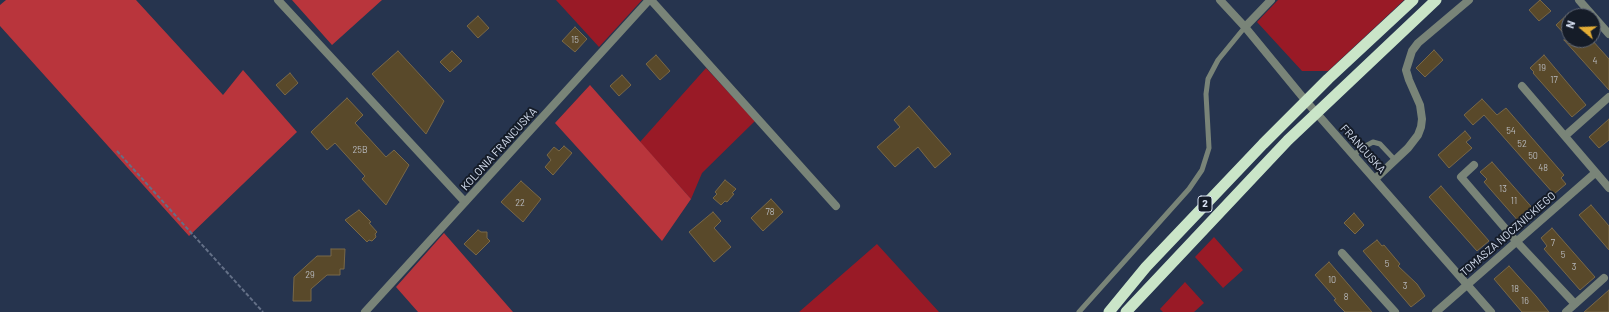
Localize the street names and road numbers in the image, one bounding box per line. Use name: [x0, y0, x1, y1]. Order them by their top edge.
street label: KOLONIA FRANCUSKA: [458, 105, 540, 193]
street label: FRANCUSKA: [1338, 122, 1388, 176]
street label: TOMASZA NOCZNICKIEGO: [1458, 189, 1558, 279]
road number: 2: [1198, 196, 1212, 212]

